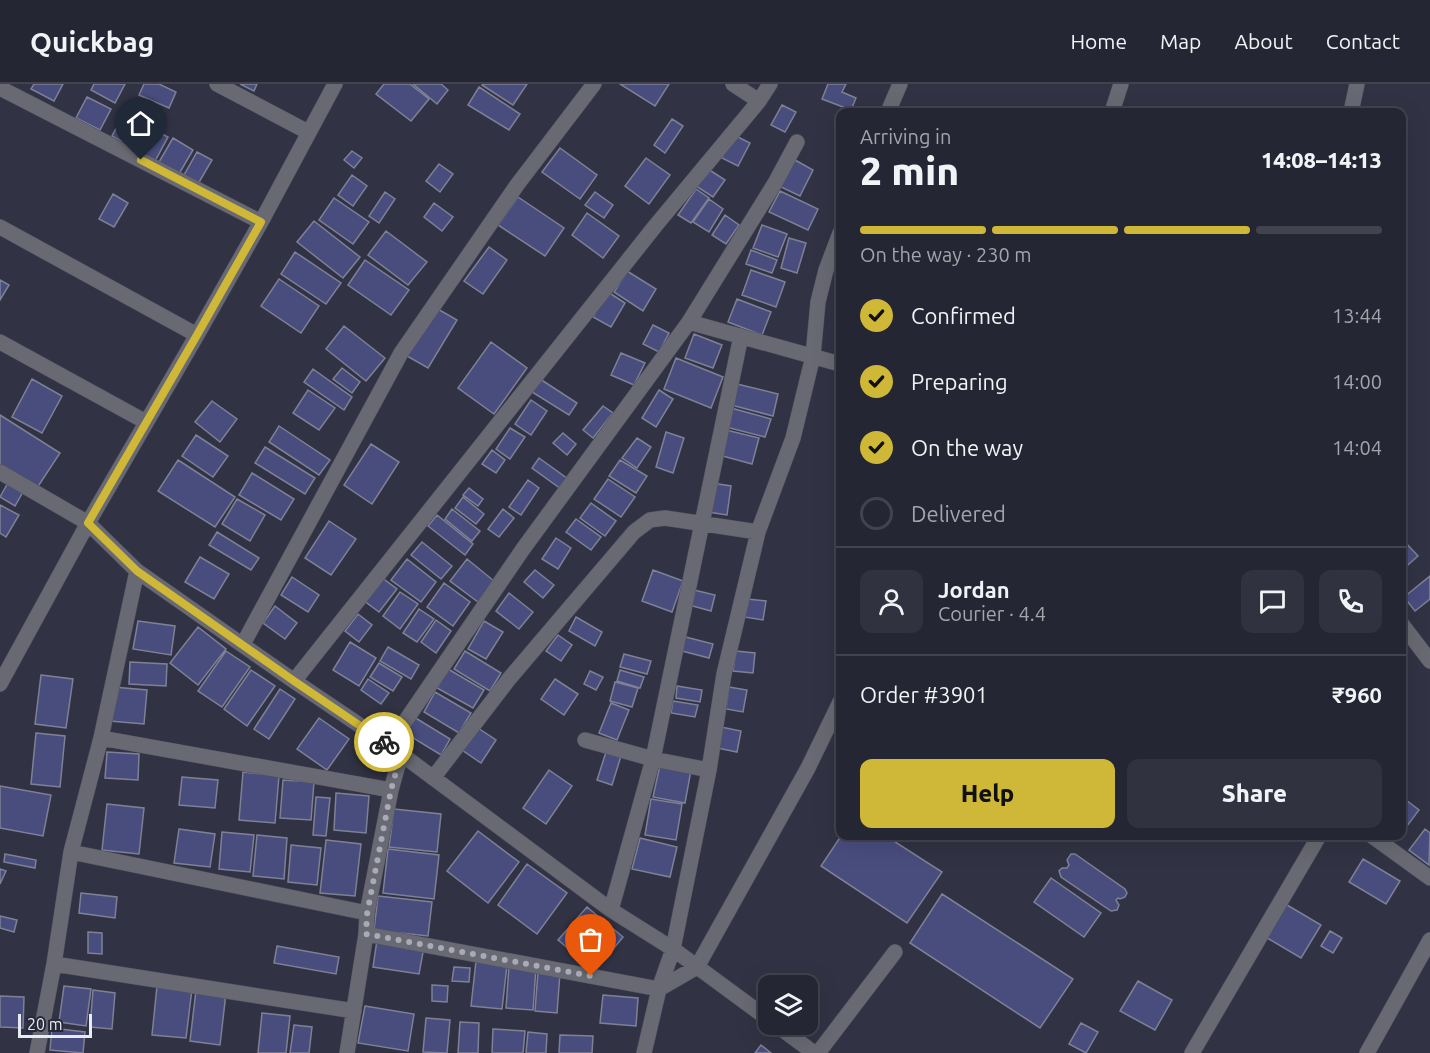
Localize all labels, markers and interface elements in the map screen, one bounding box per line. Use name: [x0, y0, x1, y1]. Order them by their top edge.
text: Quickbag: [30, 26, 154, 57]
text: Home: [1070, 29, 1127, 53]
text: Map: [1160, 29, 1201, 53]
text: About: [1234, 29, 1293, 53]
text: Contact: [1326, 29, 1400, 53]
pin: [115, 98, 166, 160]
icon: home: [124, 107, 157, 140]
text: Arriving in: [860, 125, 951, 148]
text: 14:08–14:13: [1261, 147, 1382, 172]
text: 2 min: [860, 149, 959, 192]
text: On the way · 230 m: [860, 243, 1032, 266]
icon: check: [860, 299, 893, 332]
text: Confirmed: [911, 303, 1016, 328]
text: 13:44: [1332, 304, 1382, 327]
icon: check: [860, 365, 893, 398]
text: Preparing: [911, 369, 1008, 394]
text: 14:00: [1332, 370, 1382, 393]
icon: check: [860, 431, 893, 464]
text: On the way: [911, 435, 1023, 460]
text: 14:04: [1332, 436, 1382, 459]
text: Delivered: [911, 501, 1006, 526]
button: person: [860, 570, 923, 633]
button: chat: [1241, 570, 1304, 633]
button: phone: [1319, 570, 1382, 633]
text: Jordan: [938, 577, 1010, 602]
text: Courier · 4.4: [938, 602, 1046, 625]
text: Order #3901: [860, 682, 988, 707]
text: ₹960: [1332, 682, 1382, 707]
courier: [354, 712, 414, 772]
icon: bike: [368, 726, 401, 759]
button: Help: [860, 759, 1115, 828]
button: Share: [1127, 759, 1382, 828]
pin: [565, 914, 616, 976]
icon: bag: [574, 923, 607, 956]
map controls: [758, 975, 818, 1035]
button: layers: [758, 975, 818, 1035]
scale bar: [18, 1011, 92, 1038]
text: 20 m: [27, 1015, 63, 1033]

